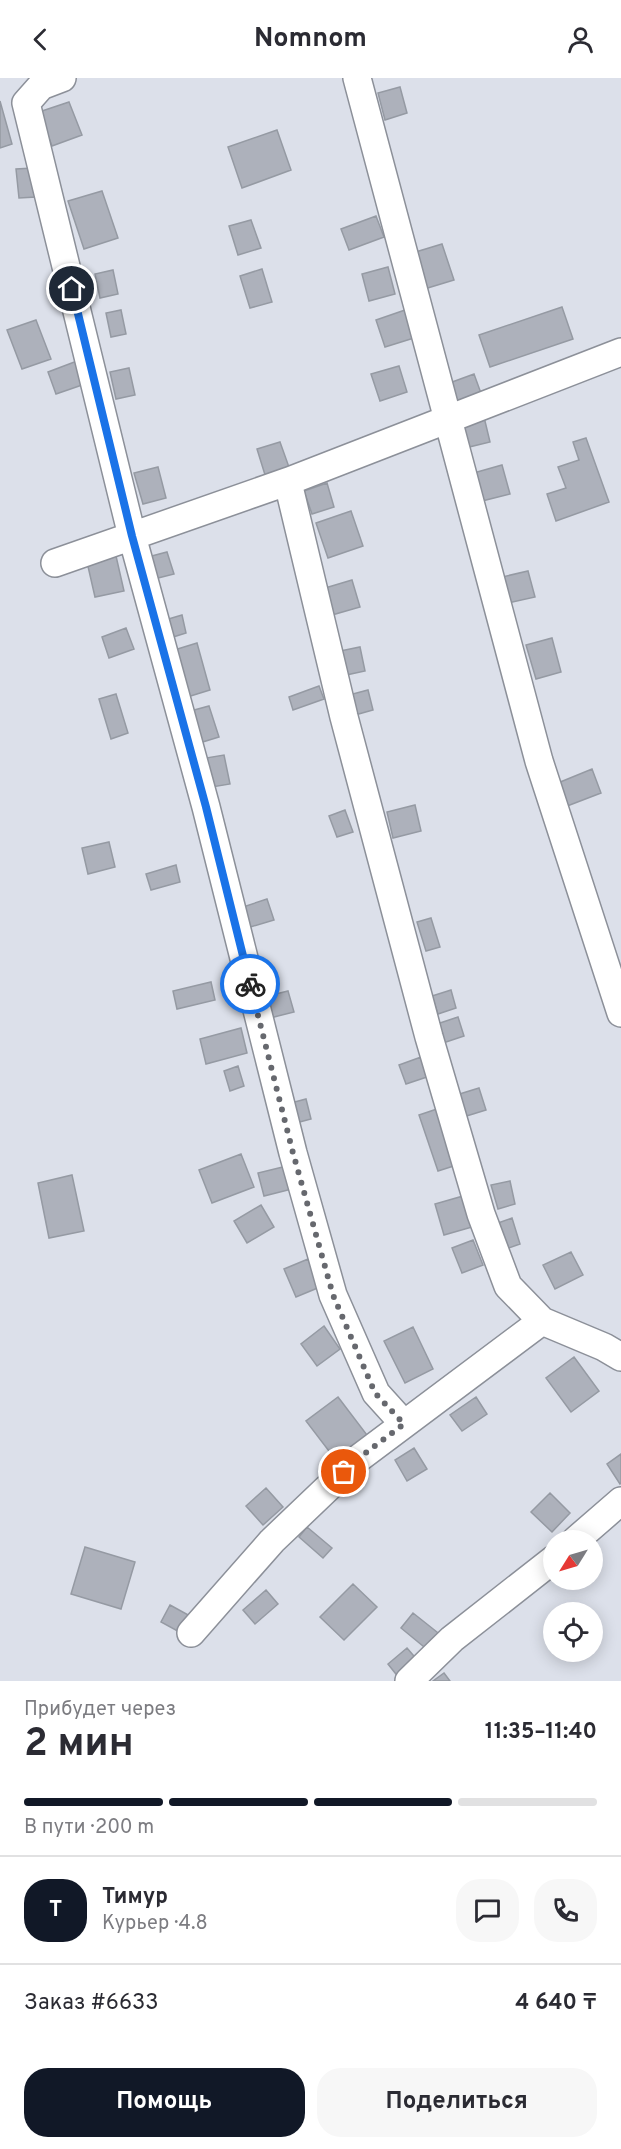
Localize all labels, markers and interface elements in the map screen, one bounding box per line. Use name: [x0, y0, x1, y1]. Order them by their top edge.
text: Nomnom: [254, 22, 367, 56]
icon: back: [24, 23, 57, 56]
icon: person: [564, 23, 597, 56]
pin: [46, 263, 97, 314]
icon: home: [55, 272, 88, 305]
courier: [220, 954, 280, 1014]
icon: bike: [234, 968, 267, 1001]
pin: [318, 1446, 369, 1497]
icon: bag: [327, 1455, 360, 1488]
north arrow: [543, 1530, 603, 1590]
map controls: [543, 1530, 603, 1662]
button: locate: [543, 1602, 603, 1662]
text: Прибудет через: [24, 1697, 176, 1723]
text: 11:35–11:40: [485, 1719, 597, 1746]
text: 2 мин: [24, 1721, 134, 1770]
text: В пути · 200 m: [24, 1815, 154, 1841]
button: chat: [456, 1879, 519, 1942]
button: phone: [534, 1879, 597, 1942]
text: Тимур: [102, 1884, 168, 1911]
text: Т: [49, 1897, 62, 1924]
text: Курьер · 4.8: [102, 1911, 208, 1937]
text: Заказ #6633: [24, 1990, 159, 2017]
text: 4 640 ₸: [515, 1990, 597, 2017]
button: Помощь: [24, 2068, 305, 2137]
button: Поделиться: [317, 2068, 597, 2137]

